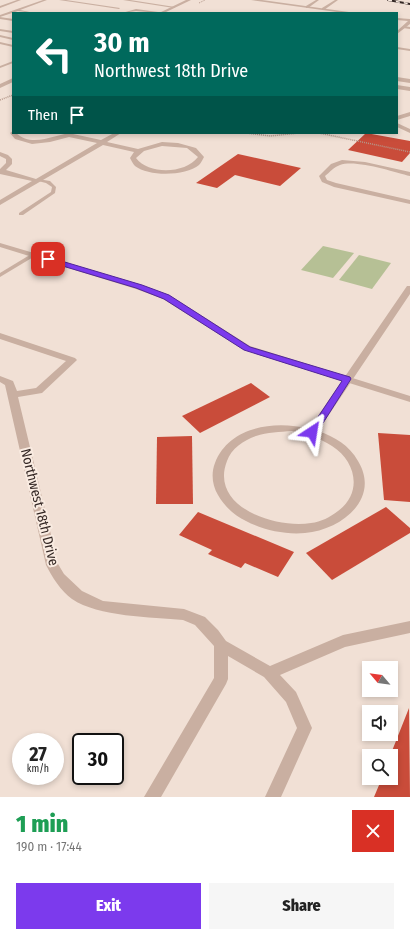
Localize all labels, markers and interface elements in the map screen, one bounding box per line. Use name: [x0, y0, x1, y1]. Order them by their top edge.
text: 30 m: [94, 26, 150, 59]
icon: left: [28, 28, 80, 80]
text: Northwest 18th Drive: [94, 60, 248, 82]
icon: arrive: [66, 104, 88, 126]
text: Then: [28, 106, 58, 124]
pin: [31, 242, 65, 276]
icon: arrive: [37, 248, 59, 270]
position arrow: [291, 411, 333, 453]
street label: Northwest 18th Drive: [17, 447, 62, 567]
north arrow: [362, 661, 398, 697]
map controls: [362, 661, 398, 785]
button: sound: [362, 705, 398, 741]
speed limit sign: 30: [72, 733, 124, 785]
text: 27: [29, 742, 47, 766]
button: search: [362, 749, 398, 785]
text: km/h: [27, 763, 49, 775]
text: 1 min: [16, 810, 68, 838]
button: close: [352, 810, 394, 852]
text: 190 m · 17:44: [16, 839, 82, 854]
button: Exit: [16, 883, 201, 929]
button: Share: [209, 883, 394, 929]

